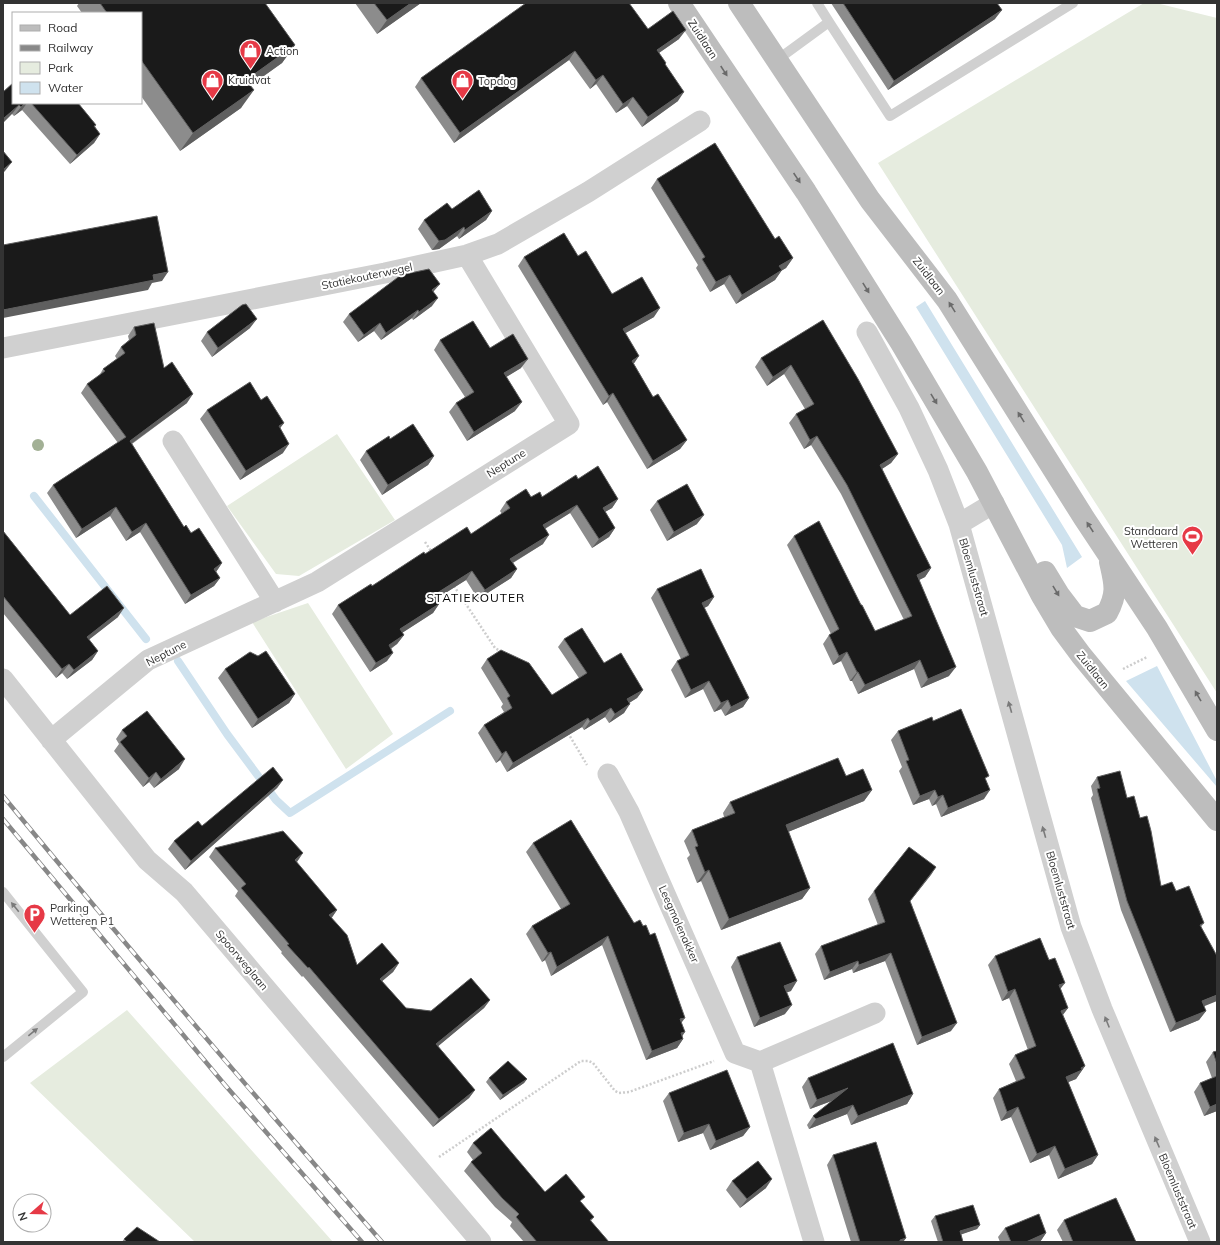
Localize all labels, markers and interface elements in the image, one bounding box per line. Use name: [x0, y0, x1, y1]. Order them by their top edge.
legend: [12, 12, 142, 104]
street label: Zuidlaan: [685, 17, 721, 61]
text: Road: [48, 20, 77, 35]
shop icon: Action: [238, 38, 264, 71]
text: Railway: [48, 40, 94, 55]
place label: Action: [266, 44, 299, 58]
text: Park: [48, 60, 74, 75]
one-way arrow: [720, 65, 728, 76]
shop icon: Kruidvat: [199, 67, 225, 100]
shop icon: Topdog: [450, 68, 476, 101]
place label: Kruidvat: [228, 73, 271, 87]
place label: Topdog: [478, 74, 516, 88]
text: Water: [48, 80, 84, 95]
one-way arrow: [793, 173, 801, 183]
street label: Zuidlaan: [910, 254, 948, 298]
street label: Statiekouterwegel: [320, 260, 414, 292]
one-way arrow: [863, 282, 870, 294]
one-way arrow: [948, 302, 956, 312]
one-way arrow: [930, 393, 937, 405]
one-way arrow: [1017, 412, 1025, 422]
street label: Neptune: [484, 446, 528, 480]
one-way arrow: [1086, 522, 1094, 533]
place label: Standaard Wetteren: [1124, 524, 1178, 551]
sports icon: Standaard Wetteren: [1180, 524, 1206, 557]
street label: Bloemluststraat: [956, 536, 992, 618]
one-way arrow: [1053, 585, 1060, 597]
district label: STATIEKOUTER: [427, 590, 525, 605]
street label: Neptune: [143, 637, 189, 669]
street label: Zuidlaan: [1074, 648, 1112, 692]
one-way arrow: [1194, 690, 1201, 702]
one-way arrow: [1006, 700, 1012, 713]
one-way arrow: [1041, 826, 1047, 838]
street label: Bloemluststraat: [1043, 849, 1079, 931]
street label: Leegmolenakker: [656, 883, 702, 965]
one-way arrow: [11, 901, 20, 912]
parking icon: Parking Wetteren P1: [21, 901, 47, 934]
place label: Parking Wetteren P1: [50, 901, 114, 928]
street label: Spoorweglaan: [213, 927, 271, 993]
one-way arrow: [1103, 1015, 1109, 1027]
one-way arrow: [28, 1028, 39, 1036]
one-way arrow: [1154, 1136, 1160, 1147]
street label: Bloemluststraat: [1156, 1151, 1200, 1231]
north arrow: [12, 1193, 52, 1233]
text: N: [15, 1210, 31, 1223]

